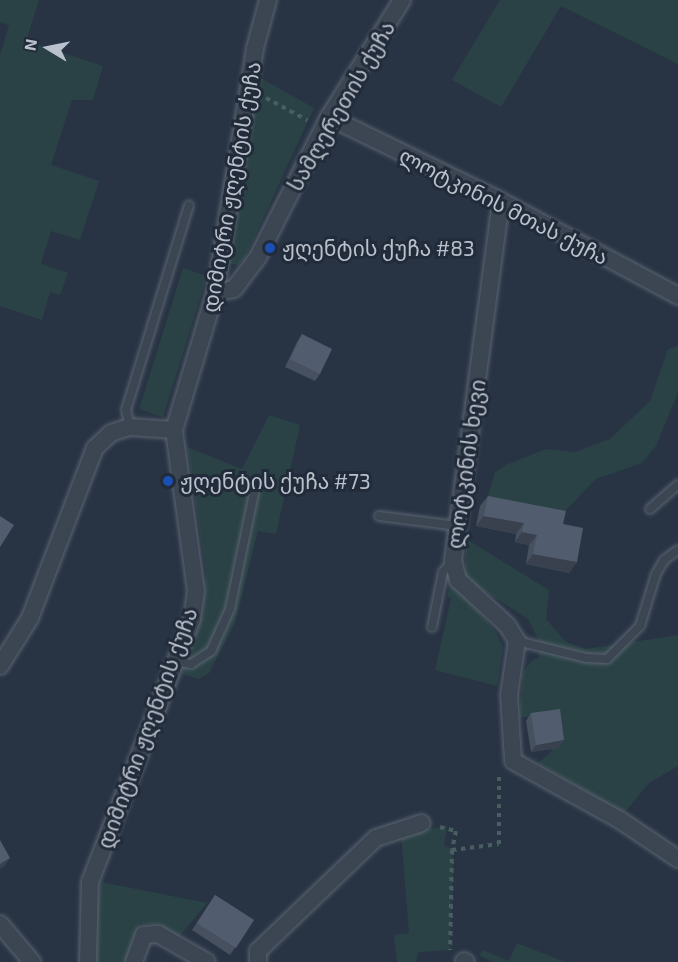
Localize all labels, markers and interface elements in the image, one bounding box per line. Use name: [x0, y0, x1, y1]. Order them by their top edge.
street label: სამღერეთის ქუჩა: [282, 17, 400, 195]
north arrow: [18, 18, 78, 78]
text: N: [19, 37, 40, 52]
street label: დიმიტრი ჟღენტის ქუჩა: [197, 60, 265, 314]
street label: ლოტკინის მთას ქუჩა: [395, 142, 613, 270]
place label: ჟღენტის ქუჩა #83: [282, 235, 475, 261]
marker: ჟღენტის ქუჩა #83: [263, 241, 277, 255]
street label: ლოტკინის ხევი: [442, 378, 490, 550]
place label: ჟღენტის ქუჩა #73: [180, 468, 371, 494]
marker: ჟღენტის ქუჩა #73: [161, 474, 175, 488]
street label: დიმიტრი ჟღენტის ქუჩა: [92, 604, 202, 852]

